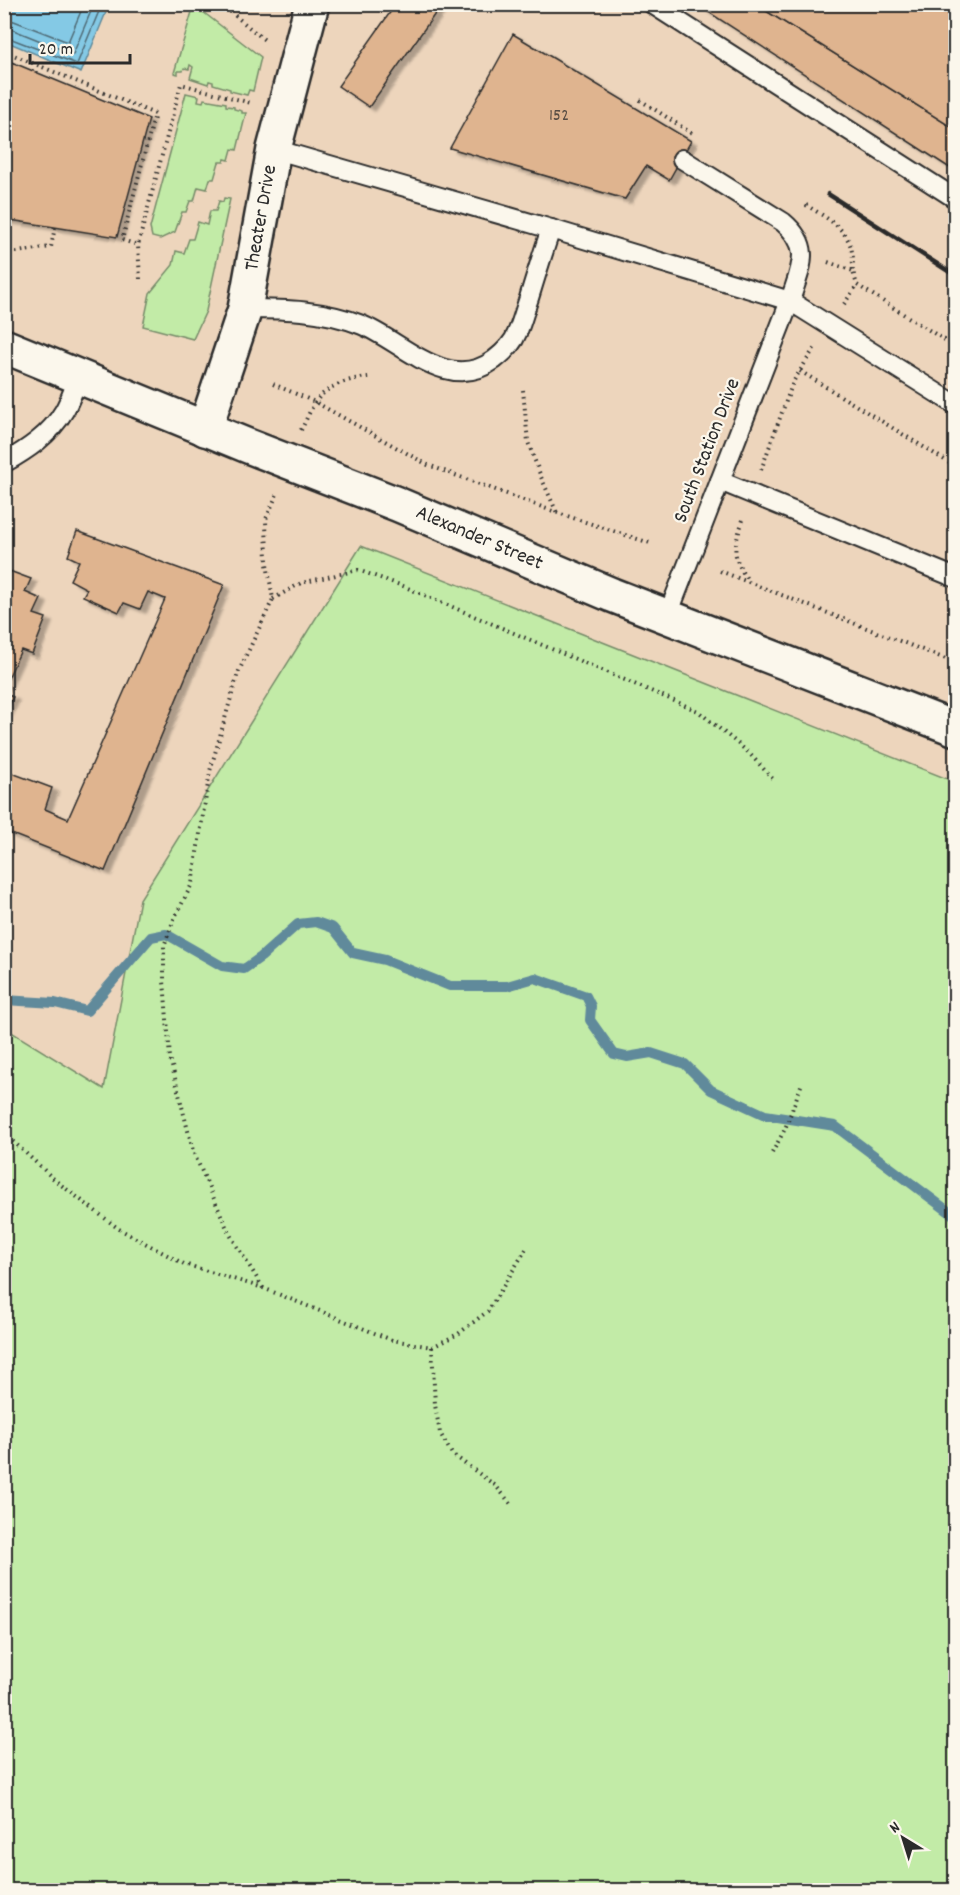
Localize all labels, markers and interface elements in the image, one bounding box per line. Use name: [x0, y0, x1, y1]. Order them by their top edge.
scale bar: [30, 27, 130, 65]
text: 20 m: [39, 38, 73, 63]
house number: 152: [549, 104, 569, 129]
street label: Theater Drive: [238, 163, 286, 273]
street label: South Station Drive: [667, 374, 749, 528]
street label: Alexander Street: [411, 499, 548, 579]
north arrow: [873, 1808, 933, 1868]
text: N: [885, 1817, 906, 1840]

